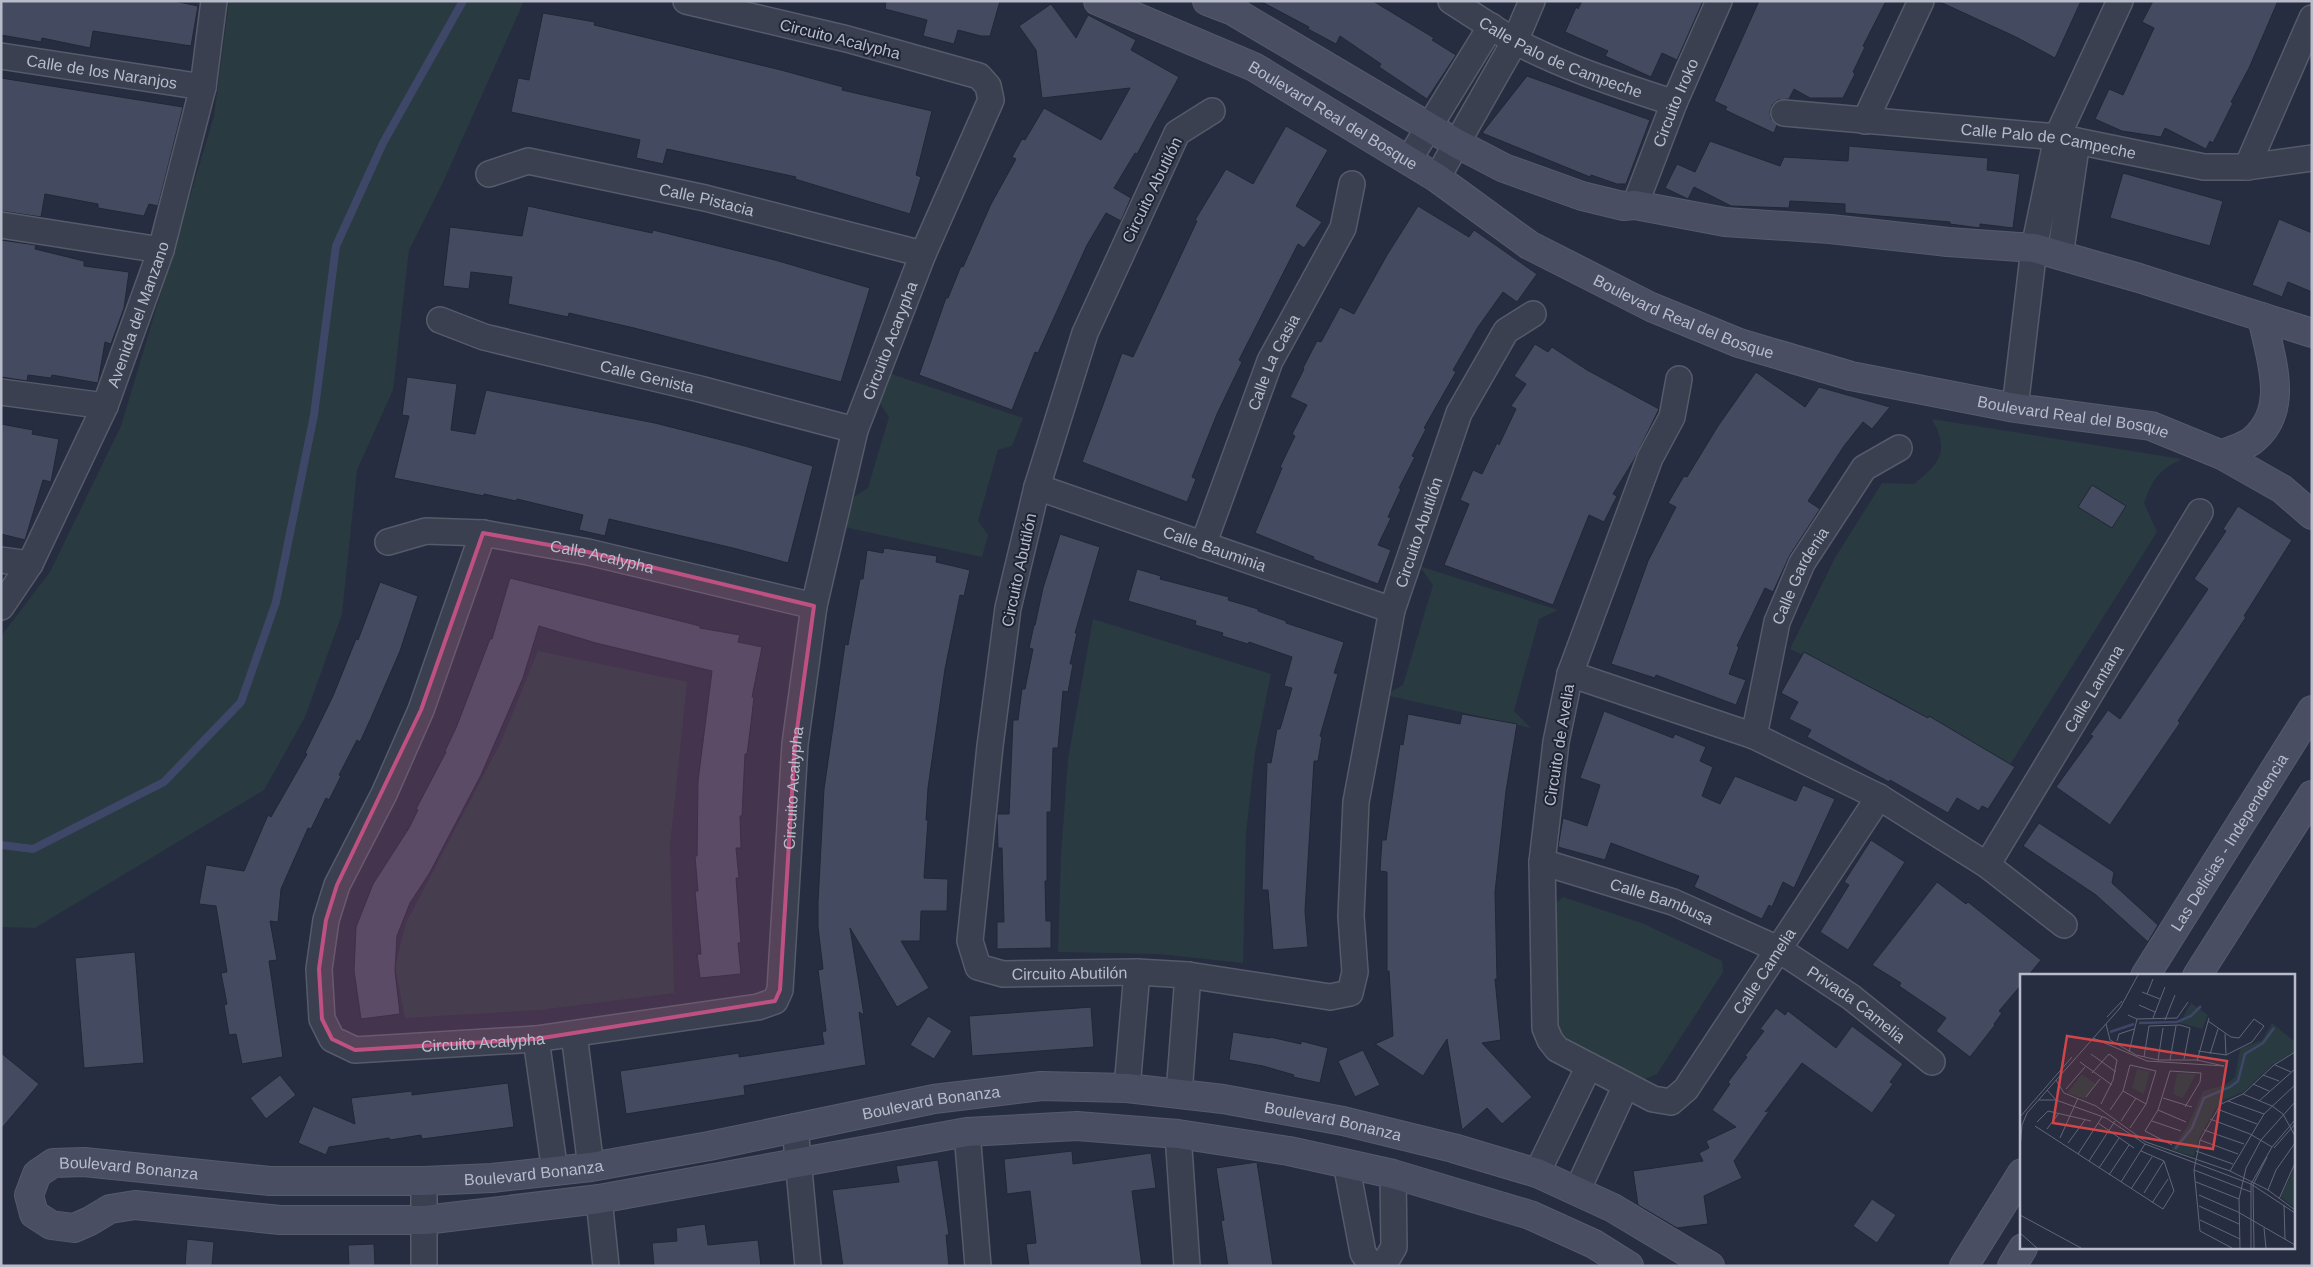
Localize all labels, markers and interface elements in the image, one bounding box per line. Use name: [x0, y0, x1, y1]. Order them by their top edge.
street label: Calle Palo de Campeche: [1476, 13, 1645, 100]
street label: Circuito Acalypha: [778, 16, 902, 62]
street label: Calle de los Naranjos: [25, 52, 178, 91]
street label: Circuito Iroko: [1650, 56, 1701, 149]
street label: Boulevard Real del Bosque: [1246, 57, 1421, 173]
street label: Calle Palo de Campeche: [1960, 120, 2138, 161]
street label: Circuito Abutilón: [1119, 134, 1185, 246]
street label: Calle Pistacia: [658, 180, 756, 219]
street label: Avenida del Manzano: [104, 240, 171, 390]
street label: Boulevard Real del Bosque: [1591, 271, 1776, 361]
street label: Circuito Acarypha: [859, 279, 920, 402]
street label: Calle La Casia: [1244, 311, 1303, 413]
street label: Calle Genista: [598, 357, 696, 396]
street label: Boulevard Real del Bosque: [1976, 392, 2172, 441]
street label: Circuito Abutilón: [1392, 475, 1445, 590]
street label: Circuito Abutilón: [999, 512, 1039, 628]
street label: Calle Bauminia: [1161, 523, 1268, 574]
street label: Calle Gardenia: [1769, 524, 1832, 627]
street label: Calle Acalypha: [549, 537, 656, 576]
street label: Calle Lantana: [2061, 642, 2126, 735]
street label: Circuito de Avelia: [1541, 683, 1577, 807]
street label: Circuito Acalypha: [780, 725, 806, 850]
street label: Las Delicias - Independencia: [2167, 751, 2291, 934]
street label: Calle Bambusa: [1608, 875, 1716, 927]
street label: Calle Camelia: [1729, 925, 1799, 1017]
street label: Privada Camelia: [1804, 962, 1909, 1046]
street label: Circuito Abutilón: [1011, 964, 1127, 982]
inset map: [2020, 974, 2296, 1250]
street label: Circuito Acalypha: [421, 1029, 546, 1054]
street label: Boulevard Bonanza: [861, 1083, 1001, 1122]
street label: Boulevard Bonanza: [1263, 1098, 1403, 1144]
street label: Boulevard Bonanza: [59, 1153, 199, 1182]
street label: Boulevard Bonanza: [464, 1156, 605, 1188]

